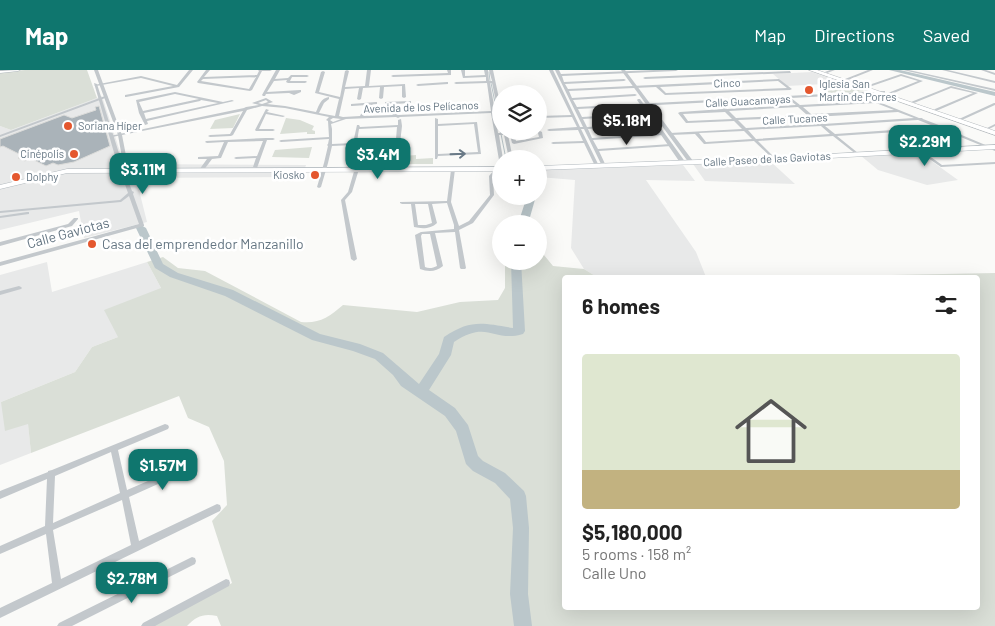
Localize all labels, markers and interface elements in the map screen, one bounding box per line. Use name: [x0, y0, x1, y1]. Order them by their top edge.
text: Map: [25, 21, 68, 50]
text: Map: [754, 24, 786, 46]
text: Directions: [814, 24, 895, 46]
text: Saved: [923, 24, 970, 46]
street label: Cinco: [713, 76, 741, 89]
place label: Iglesia San Martín de Porres: [819, 77, 897, 103]
marker: Iglesia San Martín de Porres: [803, 84, 815, 96]
map controls: [492, 85, 547, 270]
button: layers: [492, 85, 547, 140]
street label: Calle Guacamayas: [705, 92, 791, 109]
street label: Avenida de los Pelícanos: [363, 98, 479, 115]
pin: $5.18M: [586, 104, 668, 146]
text: $5.18M: [603, 110, 651, 129]
street label: Calle Tucanes: [762, 110, 828, 127]
place label: Soriana Híper: [78, 119, 142, 132]
marker: Soriana Híper: [62, 120, 74, 132]
pin: $2.29M: [884, 124, 966, 167]
text: $2.29M: [899, 131, 951, 150]
pin: $3.4M: [343, 138, 413, 180]
text: $3.4M: [356, 144, 400, 163]
place label: Cinépolis: [20, 147, 64, 160]
marker: Cinépolis: [68, 148, 80, 160]
one-way arrow: [449, 149, 465, 159]
street label: Calle Paseo de las Gaviotas: [703, 149, 831, 168]
button: +: [492, 150, 547, 205]
pin: $3.11M: [102, 152, 184, 195]
text: $3.11M: [121, 159, 166, 178]
place label: Kiosko: [273, 168, 305, 181]
marker: Kiosko: [309, 169, 321, 181]
place label: Dolphy: [26, 170, 58, 183]
marker: Dolphy: [10, 171, 22, 183]
street label: Calle Gaviotas: [25, 213, 111, 252]
button: −: [492, 215, 547, 270]
place label: Casa del emprendedor Manzanillo: [102, 235, 304, 252]
marker: Casa del emprendedor Manzanillo: [86, 238, 98, 250]
icon: filters: [932, 291, 960, 319]
text: 6 homes: [582, 293, 660, 318]
icon: home: [726, 386, 816, 476]
pin: $1.57M: [122, 448, 204, 491]
text: $1.57M: [139, 455, 187, 474]
text: $5,180,000: [582, 519, 683, 544]
text: 5 rooms · 158 m²: [582, 544, 691, 563]
pin: $2.78M: [91, 562, 173, 604]
text: Calle Uno: [582, 563, 646, 582]
text: $2.78M: [107, 568, 157, 587]

